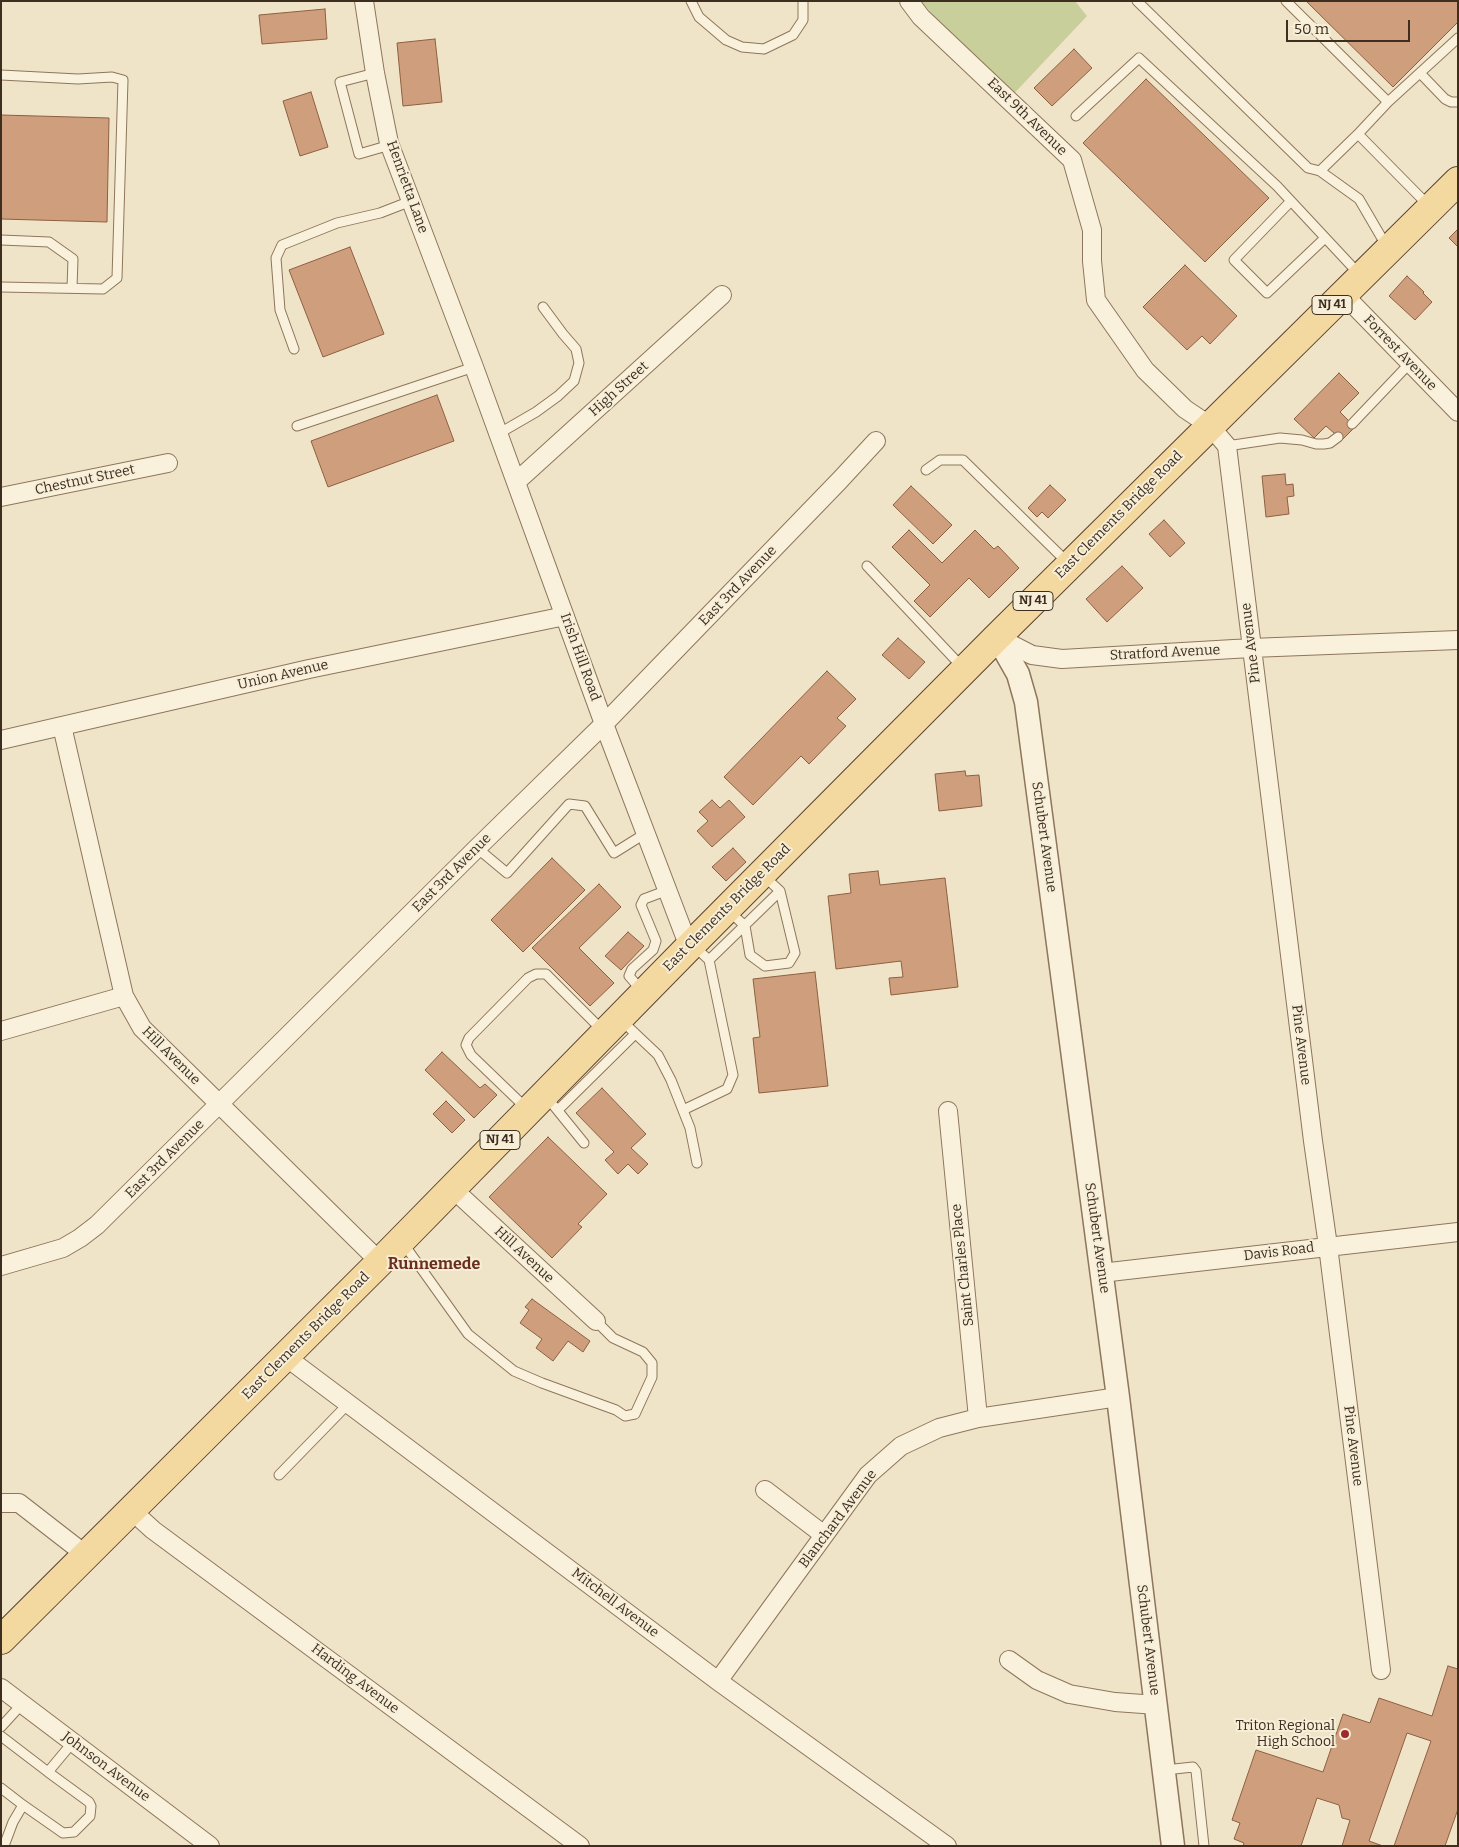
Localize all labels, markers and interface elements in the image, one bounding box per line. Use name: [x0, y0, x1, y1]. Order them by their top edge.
scale bar: [1289, 10, 1413, 42]
text: 50 m: [1294, 20, 1329, 38]
street label: East 9th Avenue: [984, 75, 1070, 159]
street label: Henrietta Lane: [382, 138, 432, 236]
road number: NJ 41: [1312, 296, 1352, 314]
street label: Forrest Avenue: [1360, 312, 1440, 394]
street label: High Street: [586, 358, 652, 420]
street label: East Clements Bridge Road: [1052, 448, 1186, 582]
street label: Chestnut Street: [34, 461, 136, 499]
street label: East 3rd Avenue: [696, 543, 780, 629]
road number: NJ 41: [1013, 592, 1053, 610]
street label: Pine Avenue: [1238, 602, 1264, 684]
street label: Irish Hill Road: [556, 611, 604, 703]
street label: Stratford Avenue: [1109, 642, 1221, 664]
street label: Union Avenue: [236, 656, 330, 694]
street label: Schubert Avenue: [1028, 781, 1060, 893]
street label: East 3rd Avenue: [409, 830, 495, 916]
street label: East Clements Bridge Road: [660, 841, 794, 975]
street label: Pine Avenue: [1288, 1004, 1314, 1086]
street label: Hill Avenue: [138, 1023, 204, 1089]
street label: East 3rd Avenue: [122, 1116, 208, 1202]
road number: NJ 41: [480, 1130, 520, 1150]
street label: Schubert Avenue: [1081, 1182, 1113, 1294]
street label: Saint Charles Place: [948, 1203, 978, 1327]
street label: Hill Avenue: [491, 1223, 557, 1287]
street label: Davis Road: [1243, 1239, 1315, 1265]
district label: Runnemede: [388, 1255, 480, 1275]
street label: East Clements Bridge Road: [239, 1269, 373, 1403]
street label: Pine Avenue: [1340, 1405, 1366, 1487]
street label: Blanchard Avenue: [796, 1467, 880, 1571]
street label: Mitchell Avenue: [568, 1565, 662, 1641]
street label: Schubert Avenue: [1133, 1584, 1163, 1696]
street label: Harding Avenue: [308, 1641, 402, 1717]
place label: Triton Regional High School: [1235, 1718, 1335, 1750]
street label: Johnson Avenue: [59, 1728, 153, 1806]
marker: Triton Regional High School: [1339, 1728, 1351, 1740]

